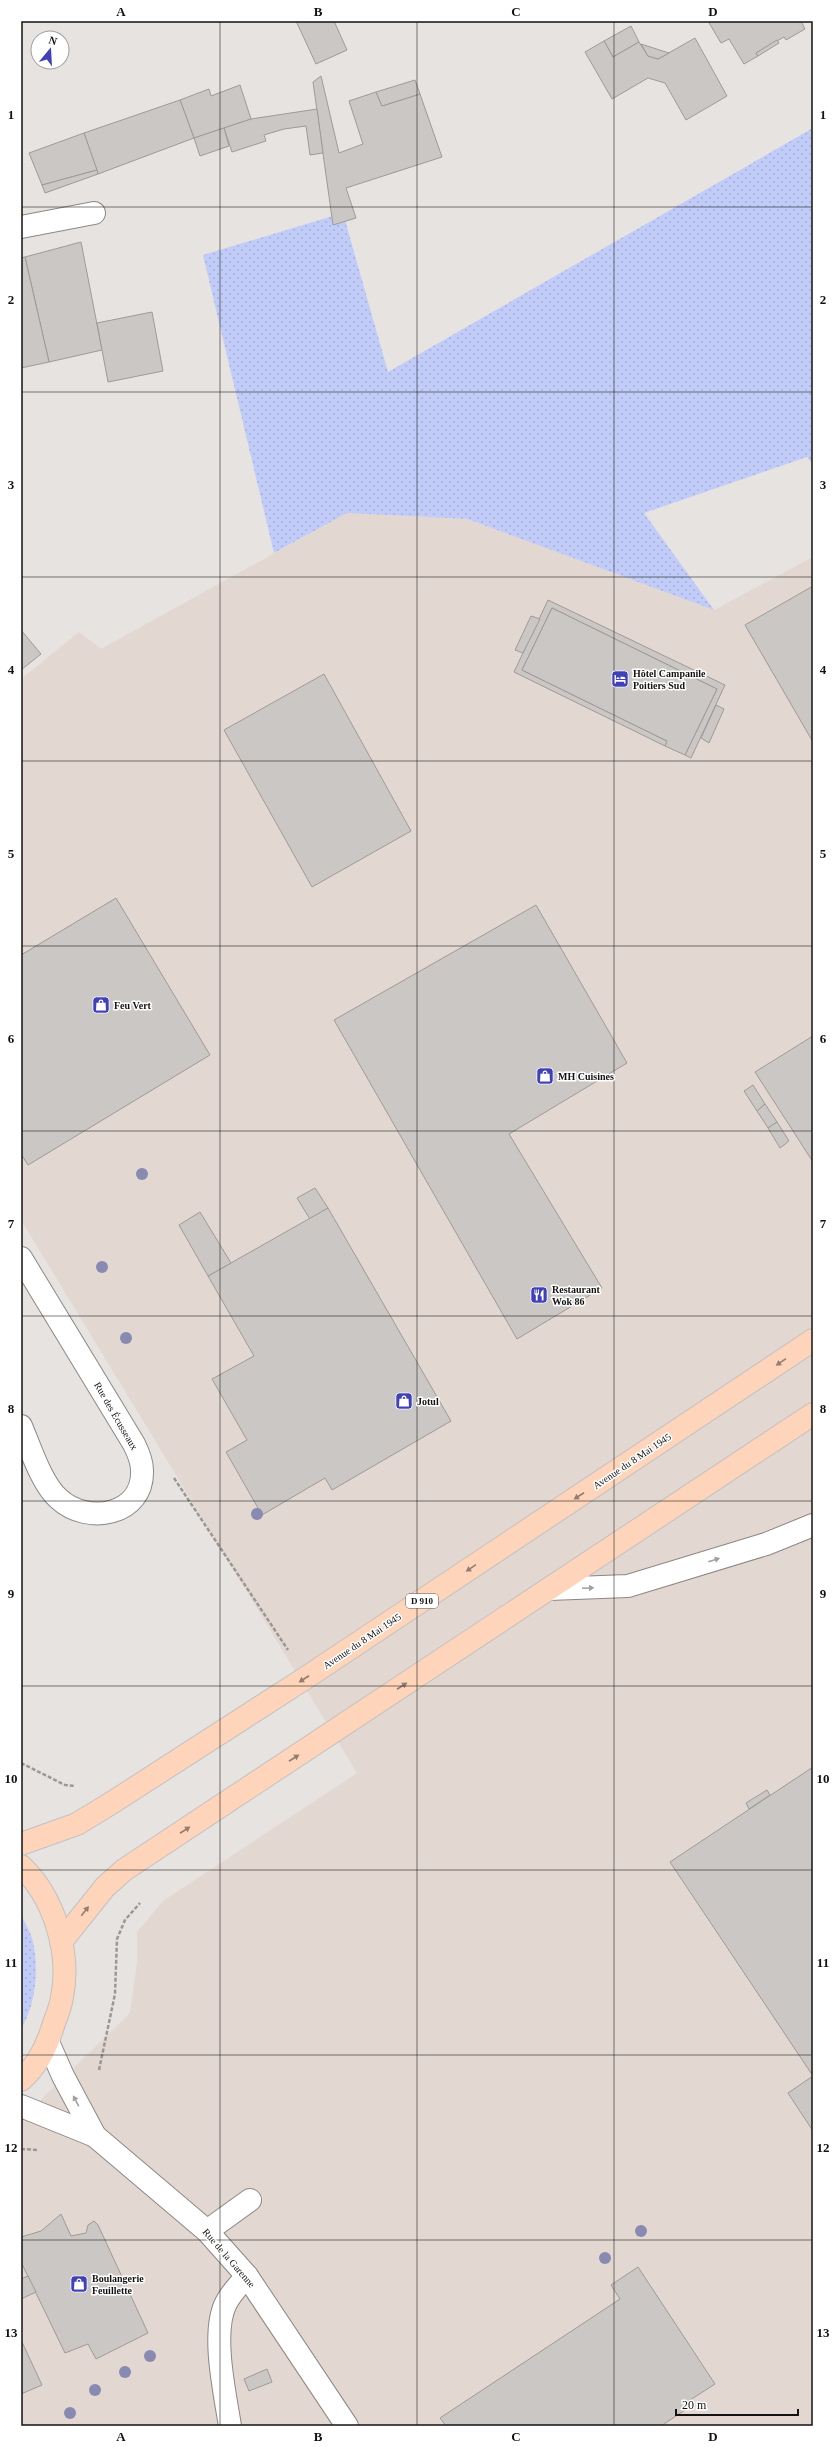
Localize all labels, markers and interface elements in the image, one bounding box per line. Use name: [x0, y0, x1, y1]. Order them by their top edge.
text: A: [116, 4, 126, 19]
text: B: [314, 4, 323, 19]
text: C: [511, 4, 521, 19]
text: D: [708, 4, 718, 19]
north arrow: [30, 30, 70, 70]
text: N: [47, 34, 59, 47]
text: 1: [8, 107, 14, 122]
text: 1: [820, 107, 826, 122]
text: 2: [8, 292, 14, 307]
text: 2: [820, 292, 826, 307]
text: 3: [8, 477, 15, 492]
text: 3: [820, 477, 827, 492]
text: 4: [8, 662, 15, 677]
text: 4: [820, 662, 827, 677]
place label: Hôtel Campanile Poitiers Sud: [633, 668, 706, 691]
hotel icon: Hôtel Campanile Poitiers Sud: [610, 669, 630, 689]
text: 5: [8, 846, 15, 861]
text: 5: [820, 846, 827, 861]
shop icon: Feu Vert: [91, 995, 111, 1015]
place label: Feu Vert: [114, 1000, 152, 1011]
text: 6: [8, 1031, 15, 1046]
text: 6: [820, 1031, 827, 1046]
shop icon: MH Cuisines: [535, 1066, 555, 1086]
place label: MH Cuisines: [558, 1071, 614, 1082]
text: 7: [8, 1216, 15, 1231]
text: 7: [820, 1216, 827, 1231]
place label: Restaurant Wok 86: [552, 1284, 600, 1307]
restaurant icon: Restaurant Wok 86: [529, 1285, 549, 1305]
one-way arrow: [775, 1358, 786, 1366]
street label: Rue des Écusseaux: [92, 1380, 140, 1452]
shop icon: Jotul: [394, 1391, 414, 1411]
place label: Jotul: [417, 1396, 439, 1407]
text: 8: [8, 1401, 15, 1416]
text: 8: [820, 1401, 827, 1416]
street label: Avenue du 8 Mai 1945: [591, 1431, 673, 1491]
one-way arrow: [574, 1492, 584, 1500]
one-way arrow: [708, 1557, 720, 1563]
one-way arrow: [466, 1564, 476, 1572]
one-way arrow: [582, 1585, 595, 1591]
text: 9: [8, 1586, 15, 1601]
text: 9: [820, 1586, 827, 1601]
road number: D 910: [406, 1594, 438, 1608]
street label: Avenue du 8 Mai 1945: [321, 1611, 403, 1671]
one-way arrow: [299, 1675, 310, 1682]
one-way arrow: [397, 1682, 407, 1690]
one-way arrow: [289, 1754, 299, 1762]
text: 10: [5, 1771, 18, 1786]
text: 10: [817, 1771, 830, 1786]
one-way arrow: [179, 1826, 191, 1833]
one-way arrow: [81, 1905, 89, 1916]
text: 11: [5, 1955, 17, 1970]
text: 11: [817, 1955, 829, 1970]
one-way arrow: [73, 2095, 80, 2107]
text: 12: [5, 2140, 18, 2155]
text: 12: [817, 2140, 830, 2155]
street label: Rue de la Garenne: [201, 2226, 258, 2290]
place label: Boulangerie Feuillette: [92, 2273, 144, 2296]
shop icon: Boulangerie Feuillette: [69, 2274, 89, 2294]
text: 13: [5, 2325, 18, 2340]
text: 13: [817, 2325, 830, 2340]
scale bar: [676, 2391, 798, 2417]
text: 20 m: [682, 2398, 707, 2412]
text: A: [116, 2429, 126, 2444]
text: B: [314, 2429, 323, 2444]
text: C: [511, 2429, 521, 2444]
text: D: [708, 2429, 718, 2444]

